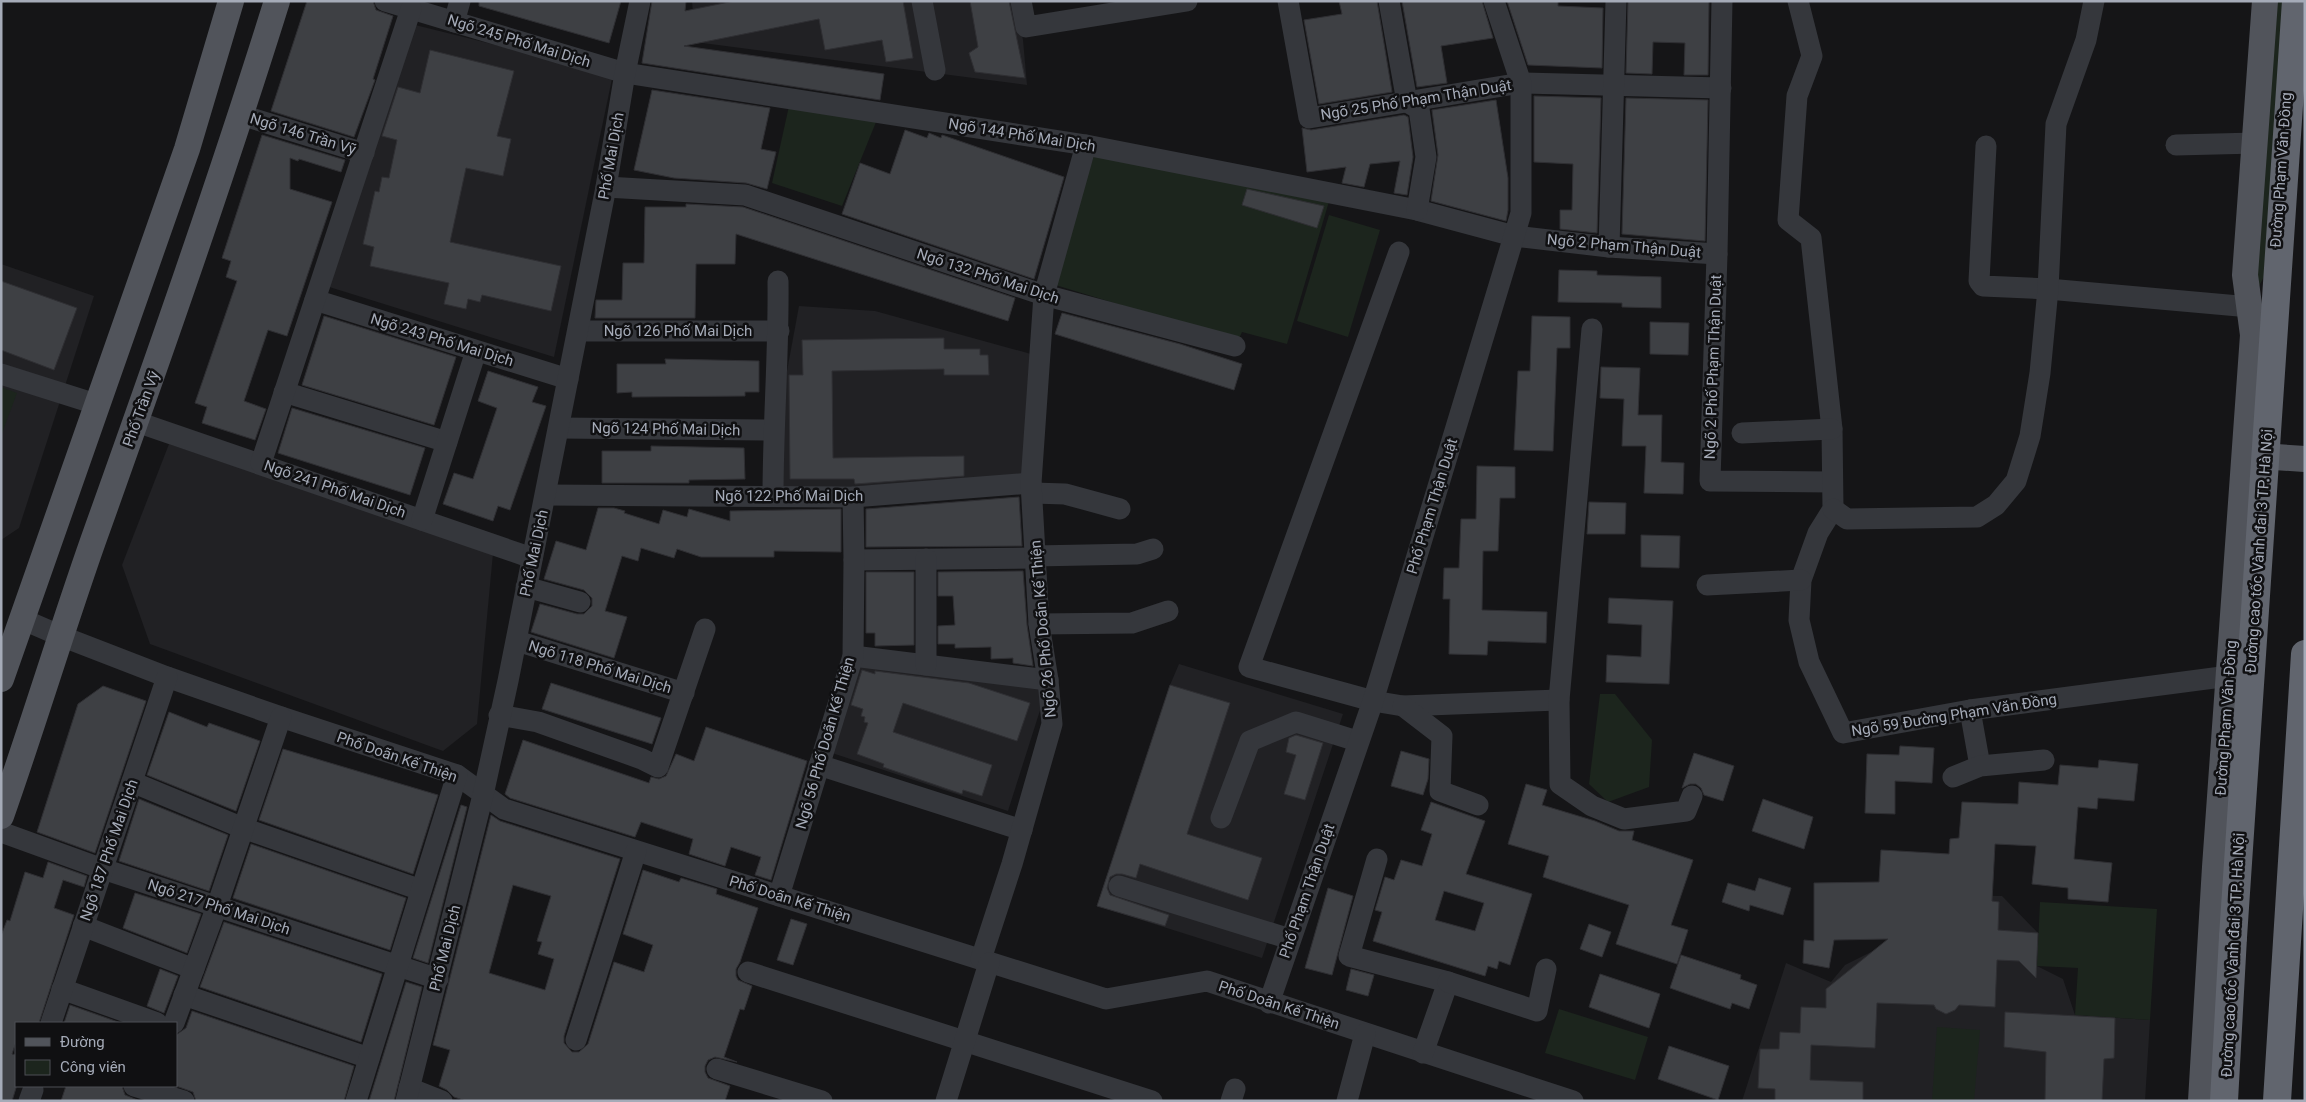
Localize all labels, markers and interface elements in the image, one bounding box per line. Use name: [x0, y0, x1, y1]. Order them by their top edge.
street label: Ngõ 245 Phố Mai Dịch: [445, 11, 593, 71]
street label: Ngõ 25 Phố Phạm Thận Duật: [1319, 76, 1513, 124]
street label: Đường Phạm Văn Đồng: [2267, 92, 2295, 248]
street label: Ngõ 146 Trần Vỹ: [248, 109, 358, 159]
street label: Phố Mai Dịch: [594, 111, 628, 201]
street label: Ngõ 144 Phố Mai Dịch: [947, 114, 1097, 156]
street label: Ngõ 2 Phạm Thận Duật: [1546, 230, 1702, 262]
street label: Ngõ 132 Phố Mai Dịch: [915, 244, 1061, 308]
street label: Ngõ 2 Phố Phạm Thận Duật: [1701, 274, 1725, 460]
street label: Ngõ 243 Phố Mai Dịch: [368, 310, 516, 370]
street label: Ngõ 126 Phố Mai Dịch: [604, 322, 752, 340]
street label: Phố Trần Vỹ: [119, 369, 163, 449]
street label: Ngõ 124 Phố Mai Dịch: [592, 419, 740, 439]
street label: Đường cao tốc Vành đai 3 TP. Hà Nội: [2241, 428, 2277, 674]
street label: Phố Phạm Thận Duật: [1403, 436, 1461, 576]
street label: Ngõ 241 Phố Mai Dịch: [262, 456, 408, 522]
street label: Ngõ 122 Phố Mai Dịch: [715, 487, 863, 505]
street label: Phố Mai Dịch: [516, 508, 552, 598]
street label: Ngõ 26 Phố Doãn Kế Thiện: [1026, 539, 1060, 719]
street label: Ngõ 118 Phố Mai Dịch: [526, 637, 674, 697]
street label: Đường Phạm Văn Đồng: [2212, 640, 2240, 796]
street label: Ngõ 56 Phố Doãn Kế Thiện: [792, 655, 858, 831]
street label: Ngõ 59 Đường Phạm Văn Đồng: [1850, 690, 2058, 740]
street label: Phố Doãn Kế Thiện: [334, 728, 460, 786]
street label: Ngõ 187 Phố Mai Dịch: [76, 777, 142, 923]
street label: Phố Phạm Thận Duật: [1276, 821, 1338, 961]
street label: Đường cao tốc Vành đai 3 TP. Hà Nội: [2218, 832, 2248, 1078]
street label: Phố Doãn Kế Thiện: [727, 872, 853, 926]
street label: Ngõ 217 Phố Mai Dịch: [146, 875, 292, 939]
street label: Phố Mai Dịch: [426, 903, 464, 993]
street label: Phố Doãn Kế Thiện: [1216, 977, 1342, 1033]
legend: [15, 1022, 178, 1087]
text: Đường: [60, 1033, 105, 1051]
text: Công viên: [60, 1058, 126, 1076]

